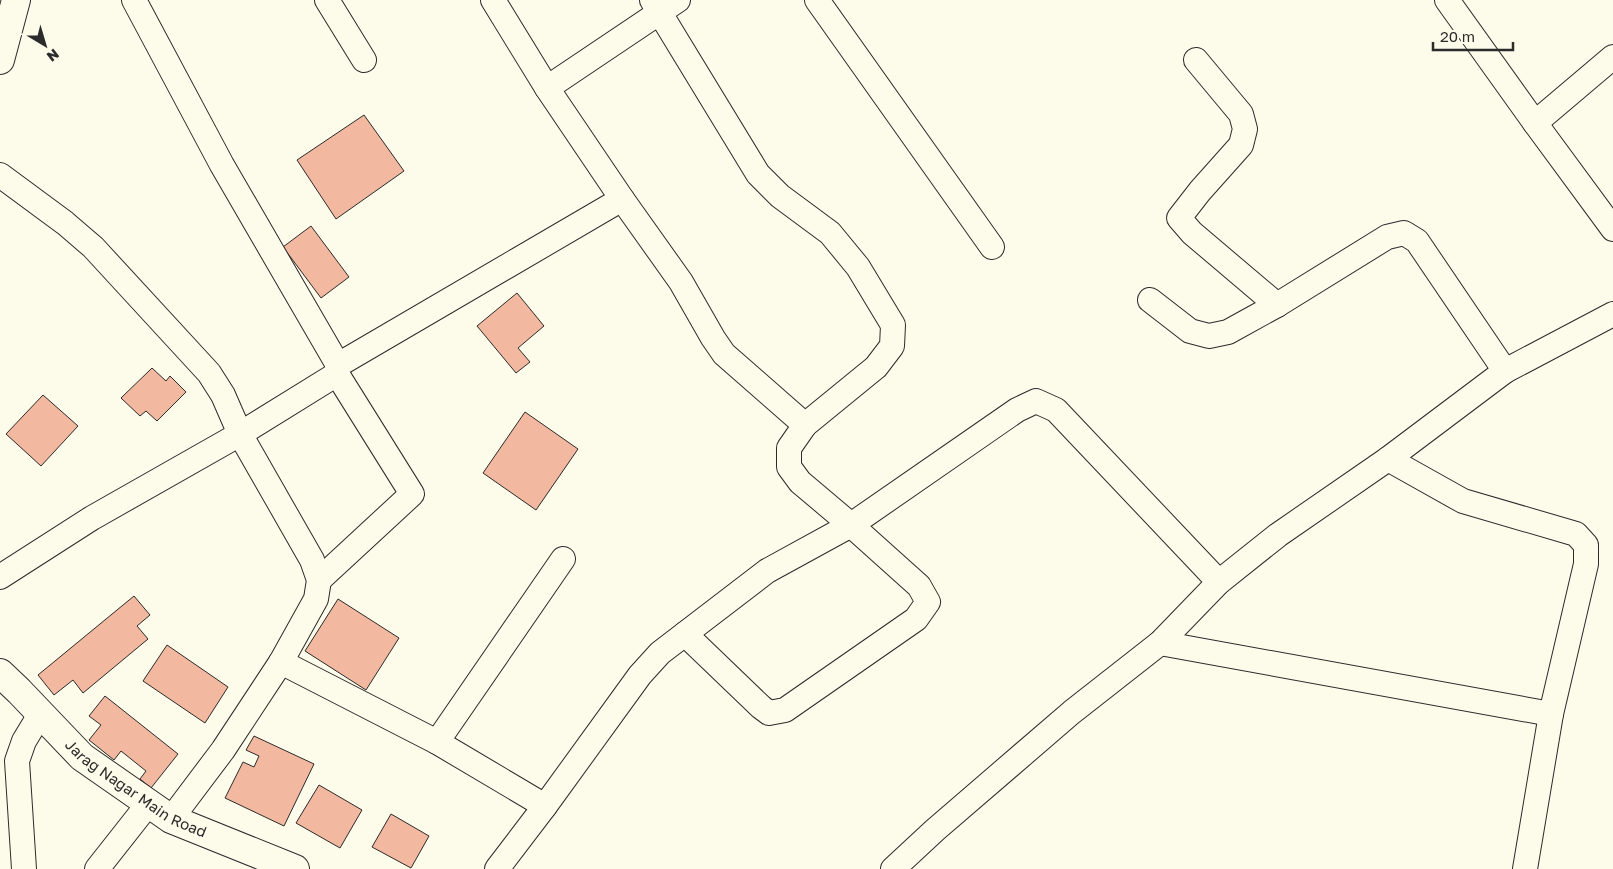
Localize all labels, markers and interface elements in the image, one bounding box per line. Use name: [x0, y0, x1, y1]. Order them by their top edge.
north arrow: [20, 20, 70, 70]
scale bar: [1433, 20, 1513, 52]
text: 20 m: [1440, 27, 1475, 45]
text: N: [44, 46, 63, 66]
street label: Jarag Nagar Main Road: [62, 735, 209, 840]

